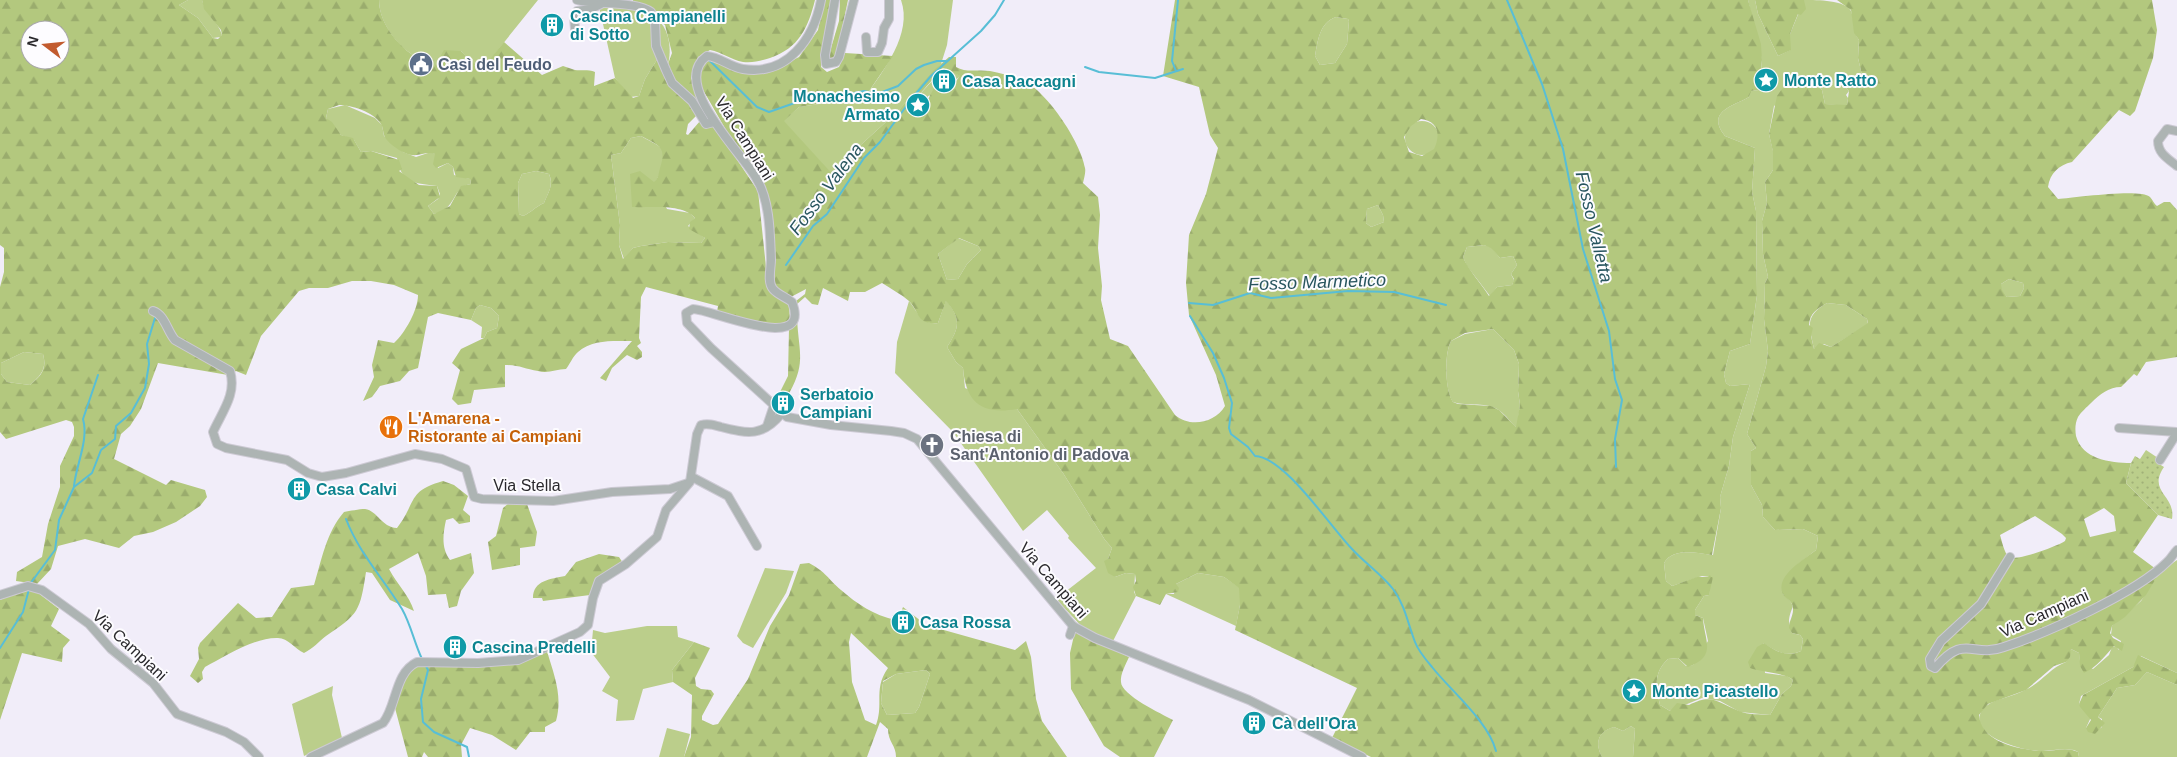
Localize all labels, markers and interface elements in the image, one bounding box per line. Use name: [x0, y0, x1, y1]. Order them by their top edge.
place label: Cascina Campianelli di Sotto: [570, 8, 726, 43]
building icon: Cascina Campianelli di Sotto: [539, 12, 565, 38]
north arrow: [20, 20, 70, 70]
text: N: [23, 34, 42, 48]
public building icon: Casì del Feudo: [408, 51, 434, 77]
place label: Casì del Feudo: [438, 56, 552, 73]
place icon: Monte Ratto: [1753, 67, 1779, 93]
building icon: Casa Raccagni: [931, 68, 957, 94]
place label: Monte Ratto: [1784, 72, 1877, 89]
place label: Casa Raccagni: [962, 73, 1076, 90]
place label: Monachesimo Armato: [793, 88, 900, 123]
place icon: Monachesimo Armato: [905, 92, 931, 118]
street label: Via Campiani: [712, 94, 777, 183]
water label: Fosso Valena: [785, 139, 867, 239]
water label: Fosso Valletta: [1572, 170, 1616, 284]
water label: Fosso Marmetico: [1248, 270, 1386, 294]
place label: Serbatoio Campiani: [800, 386, 874, 421]
building icon: Serbatoio Campiani: [770, 390, 796, 416]
place label: L'Amarena - Ristorante ai Campiani: [408, 410, 581, 445]
restaurant icon: L'Amarena - Ristorante ai Campiani: [378, 414, 404, 440]
place label: Chiesa di Sant'Antonio di Padova: [950, 428, 1129, 463]
church icon: Chiesa di Sant'Antonio di Padova: [919, 432, 945, 458]
building icon: Casa Calvi: [286, 476, 312, 502]
street label: Via Stella: [493, 477, 561, 494]
place label: Casa Calvi: [316, 481, 397, 498]
street label: Via Campiani: [1016, 539, 1091, 622]
street label: Via Campiani: [1997, 586, 2091, 641]
street label: Via Campiani: [89, 607, 170, 684]
building icon: Casa Rossa: [890, 609, 916, 635]
place label: Casa Rossa: [920, 614, 1011, 631]
building icon: Cascina Predelli: [442, 634, 468, 660]
place label: Cascina Predelli: [472, 639, 596, 656]
place icon: Monte Picastello: [1621, 678, 1647, 704]
place label: Monte Picastello: [1652, 683, 1778, 700]
building icon: Cà dell'Ora: [1241, 710, 1267, 736]
place label: Cà dell'Ora: [1272, 715, 1356, 732]

